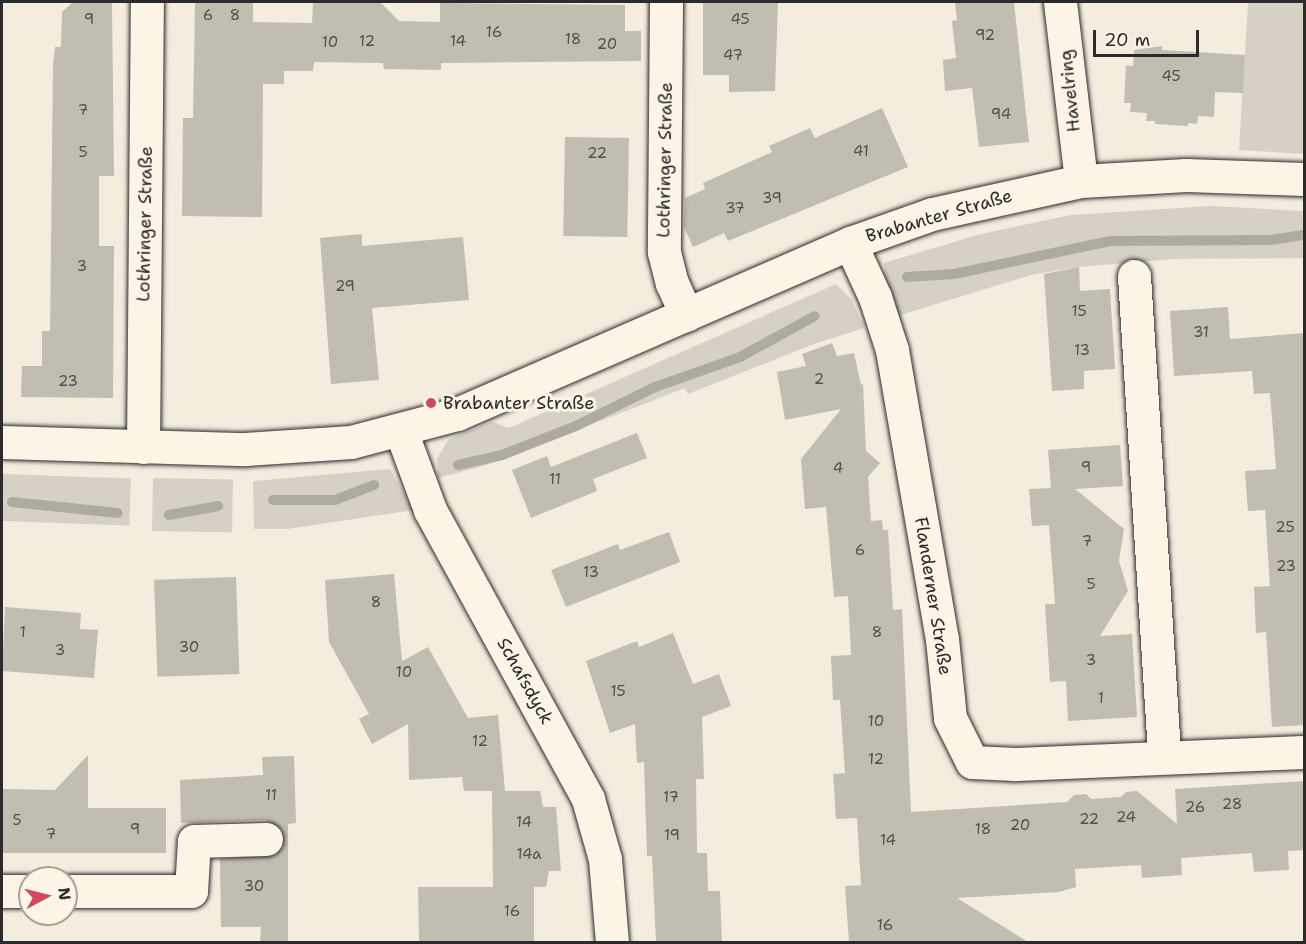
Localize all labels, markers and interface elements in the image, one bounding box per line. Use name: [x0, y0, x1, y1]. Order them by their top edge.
house number: 6: [203, 7, 213, 25]
house number: 8: [230, 7, 240, 25]
house number: 9: [84, 11, 94, 29]
house number: 45: [730, 11, 750, 29]
scale bar: [1096, 18, 1202, 56]
house number: 16: [486, 24, 502, 42]
house number: 92: [975, 27, 995, 45]
text: 20 m: [1104, 28, 1150, 52]
house number: 18: [565, 31, 581, 49]
house number: 12: [359, 33, 375, 51]
house number: 14: [450, 33, 466, 51]
house number: 10: [322, 34, 338, 52]
house number: 20: [597, 36, 617, 54]
house number: 47: [723, 47, 743, 65]
street label: Havelring: [1055, 49, 1085, 133]
house number: 45: [1161, 68, 1181, 86]
street label: Lothringer Straße: [653, 82, 677, 238]
house number: 7: [78, 102, 88, 120]
house number: 94: [991, 106, 1011, 124]
house number: 41: [853, 143, 869, 161]
house number: 5: [78, 144, 88, 162]
house number: 22: [587, 145, 607, 163]
street label: Lothringer Straße: [133, 146, 157, 302]
street label: Brabanter Straße: [863, 185, 1015, 247]
house number: 39: [762, 190, 782, 208]
house number: 37: [725, 200, 745, 218]
house number: 3: [77, 258, 87, 276]
house number: 29: [335, 278, 355, 296]
house number: 15: [1071, 303, 1087, 321]
house number: 31: [1193, 324, 1209, 342]
house number: 13: [1074, 342, 1090, 360]
house number: 2: [814, 371, 824, 389]
house number: 23: [58, 373, 78, 391]
place label: Brabanter Straße: [443, 392, 594, 414]
marker: Brabanter Straße: [424, 396, 438, 410]
house number: 9: [1081, 459, 1091, 477]
house number: 4: [833, 460, 843, 478]
house number: 11: [549, 471, 561, 489]
street label: Flanderner Straße: [910, 515, 956, 677]
house number: 25: [1275, 519, 1295, 537]
house number: 7: [1082, 533, 1092, 551]
house number: 6: [855, 542, 865, 560]
house number: 23: [1276, 558, 1296, 576]
house number: 13: [583, 564, 599, 582]
house number: 5: [1086, 576, 1096, 594]
house number: 8: [371, 594, 381, 612]
house number: 1: [20, 624, 26, 642]
house number: 8: [872, 624, 882, 642]
street label: Schafsdyck: [492, 634, 558, 728]
house number: 30: [179, 639, 199, 657]
house number: 3: [55, 642, 65, 660]
house number: 3: [1086, 652, 1096, 670]
house number: 10: [396, 664, 412, 682]
house number: 15: [610, 683, 626, 701]
house number: 1: [1098, 690, 1104, 708]
house number: 10: [868, 713, 884, 731]
house number: 12: [472, 733, 488, 751]
house number: 12: [868, 751, 884, 769]
house number: 11: [265, 787, 277, 805]
house number: 17: [663, 789, 679, 807]
house number: 28: [1222, 796, 1242, 814]
house number: 26: [1185, 799, 1205, 817]
house number: 24: [1116, 809, 1136, 827]
house number: 22: [1079, 811, 1099, 829]
house number: 5: [12, 812, 22, 830]
house number: 14: [516, 814, 532, 832]
house number: 20: [1010, 817, 1030, 835]
house number: 9: [130, 821, 140, 839]
house number: 18: [975, 821, 991, 839]
house number: 7: [46, 826, 56, 844]
house number: 19: [664, 827, 680, 845]
house number: 14: [880, 832, 896, 850]
house number: 14a: [516, 846, 542, 864]
north arrow: [18, 866, 78, 926]
house number: 30: [244, 878, 264, 896]
text: N: [53, 886, 76, 902]
house number: 16: [504, 903, 520, 921]
house number: 16: [877, 917, 893, 935]

